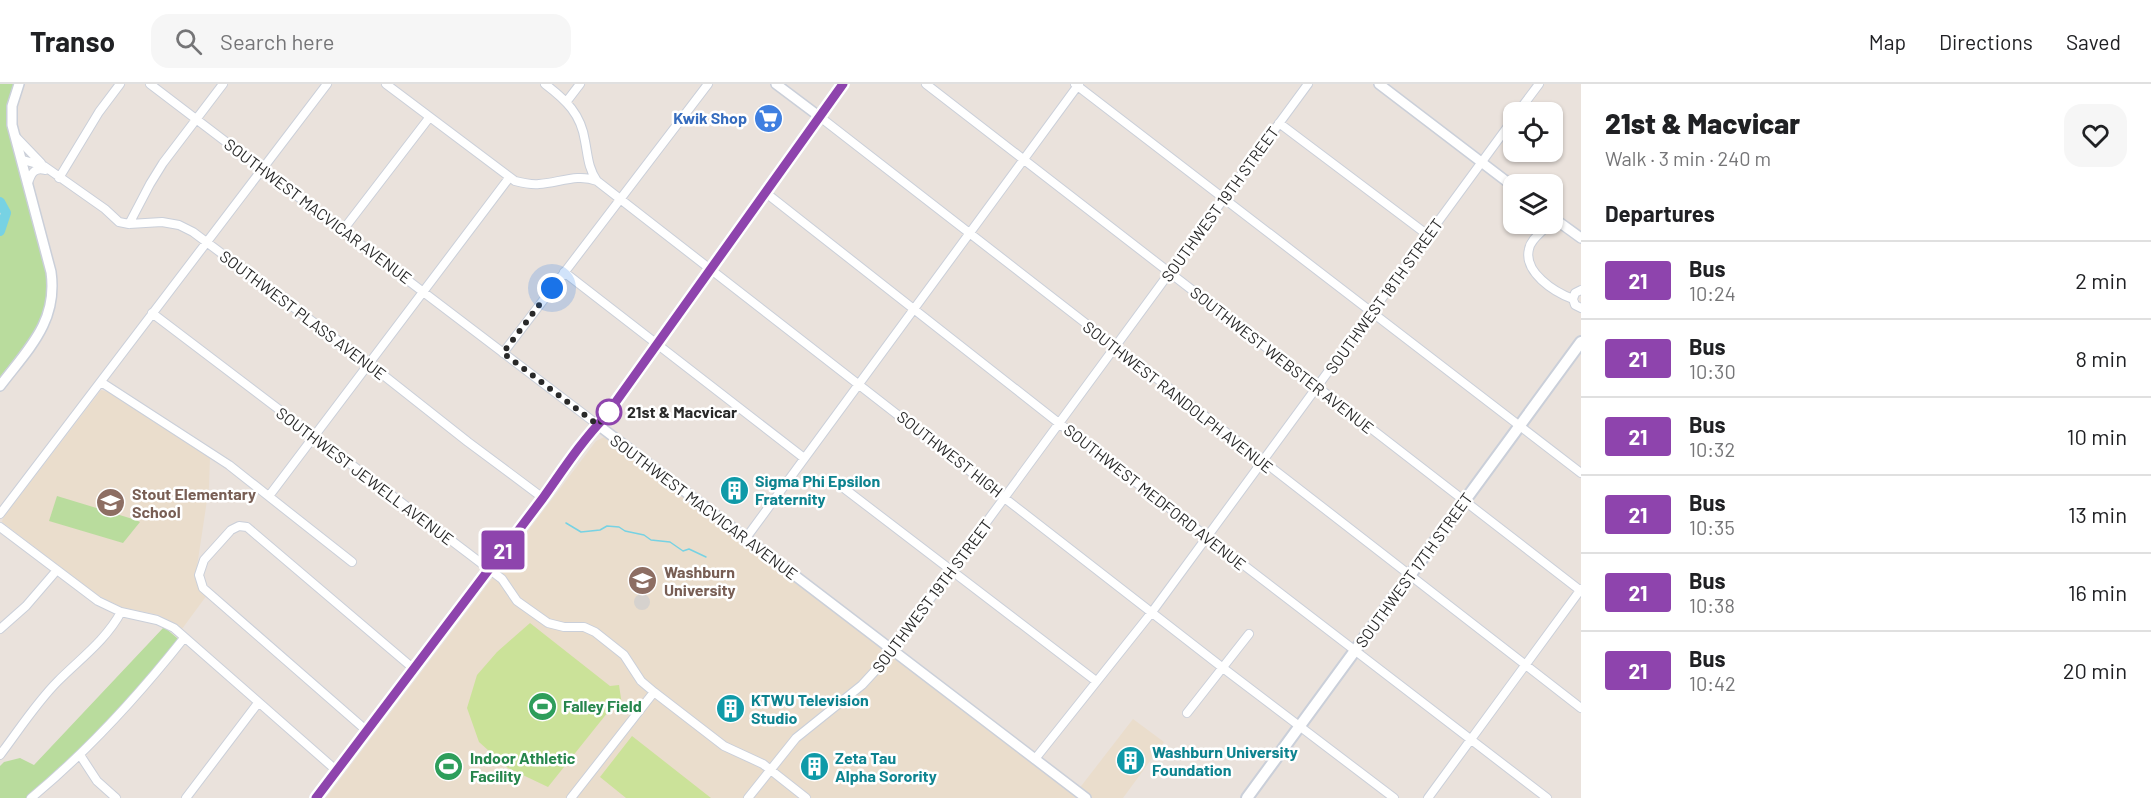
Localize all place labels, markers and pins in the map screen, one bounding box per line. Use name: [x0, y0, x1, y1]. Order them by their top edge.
supermarket icon: Kwik Shop: [752, 102, 784, 134]
place label: Kwik Shop: [673, 108, 747, 127]
marker: 21st & Macvicar: [596, 399, 622, 425]
place label: 21st & Macvicar: [627, 402, 737, 421]
place label: Sigma Phi Epsilon Fraternity: [755, 471, 880, 508]
building icon: Sigma Phi Epsilon Fraternity: [718, 474, 750, 506]
place label: Stout Elementary School: [132, 484, 256, 521]
school or university icon: Stout Elementary School: [95, 487, 127, 519]
place label: Washburn University: [664, 562, 736, 599]
school or university icon: Washburn University: [627, 565, 659, 597]
sports icon: Falley Field: [526, 690, 558, 722]
place label: KTWU Television Studio: [751, 690, 869, 727]
building icon: KTWU Television Studio: [714, 693, 746, 725]
place label: Falley Field: [563, 696, 642, 715]
place label: Washburn University Foundation: [1152, 742, 1298, 779]
building icon: Washburn University Foundation: [1115, 745, 1147, 777]
place label: Indoor Athletic Facility: [470, 748, 576, 785]
place label: Zeta Tau Alpha Sorority: [835, 748, 937, 785]
sports icon: Indoor Athletic Facility: [433, 751, 465, 783]
building icon: Zeta Tau Alpha Sorority: [798, 751, 830, 783]

